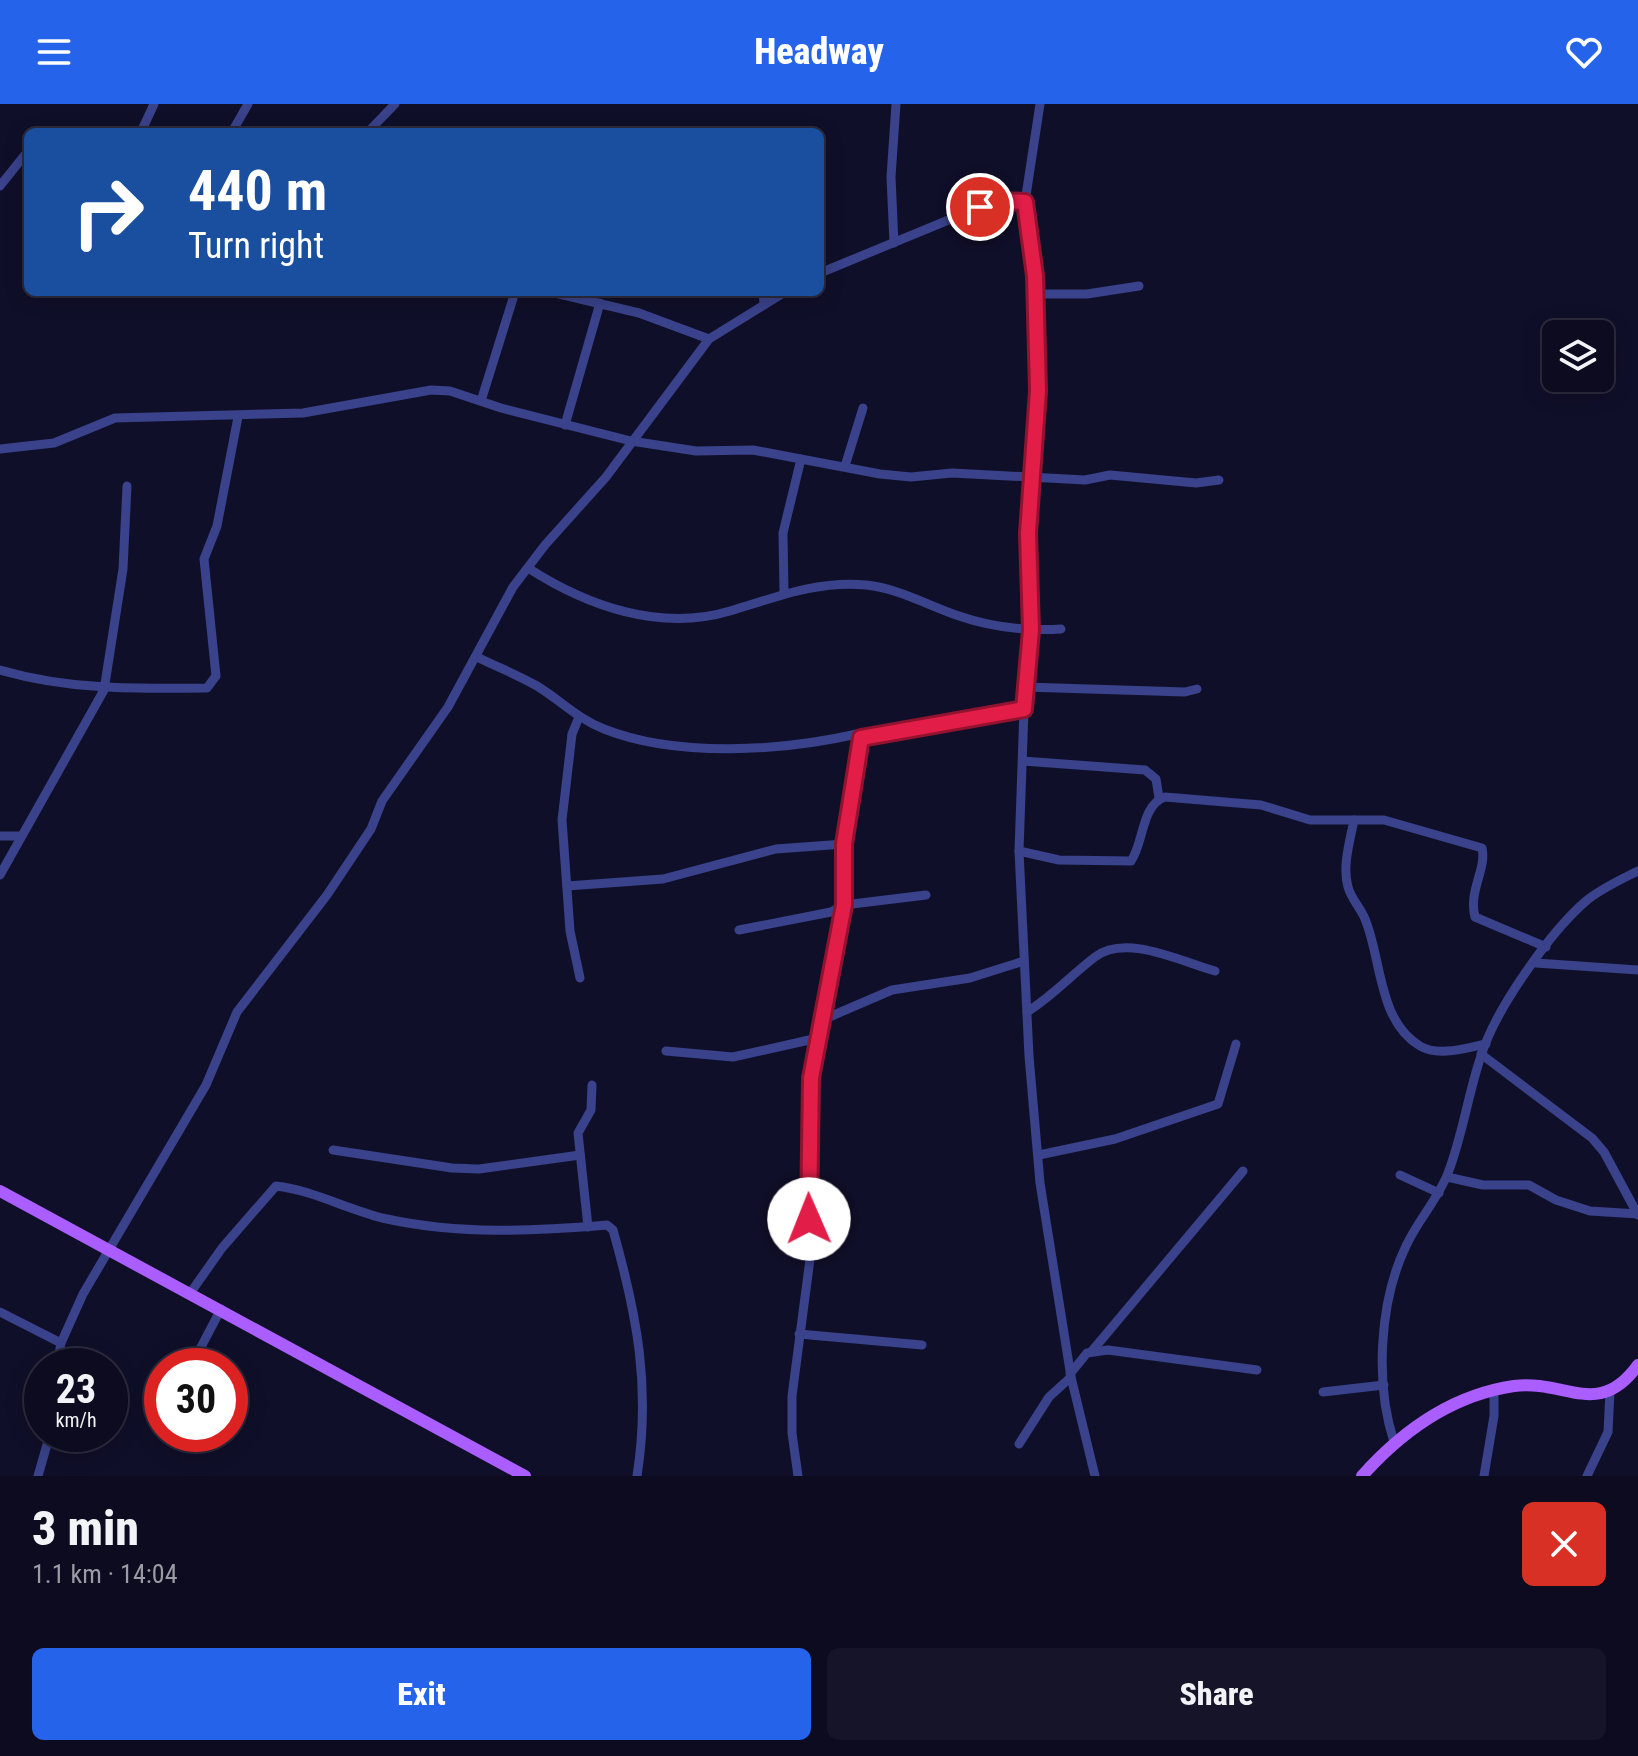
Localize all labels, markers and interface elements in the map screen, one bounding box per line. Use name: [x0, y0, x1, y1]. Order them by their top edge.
icon: menu: [32, 30, 76, 74]
icon: heart: [1562, 30, 1606, 74]
text: Headway: [754, 31, 884, 73]
text: 440 m: [188, 158, 327, 224]
icon: right: [56, 160, 160, 264]
pin: [946, 173, 1014, 241]
icon: arrive: [958, 185, 1002, 229]
text: Turn right: [188, 225, 324, 267]
map controls: [1542, 320, 1614, 392]
button: layers: [1542, 320, 1614, 392]
position arrow: [767, 1177, 851, 1261]
speed limit sign: 30: [144, 1348, 248, 1452]
text: 23: [56, 1366, 96, 1413]
text: km/h: [55, 1408, 97, 1432]
text: 3 min: [32, 1500, 139, 1557]
button: close: [1522, 1502, 1606, 1586]
text: 1.1 km · 14:04: [32, 1559, 177, 1589]
button: Exit: [32, 1648, 811, 1740]
button: Share: [827, 1648, 1606, 1740]

